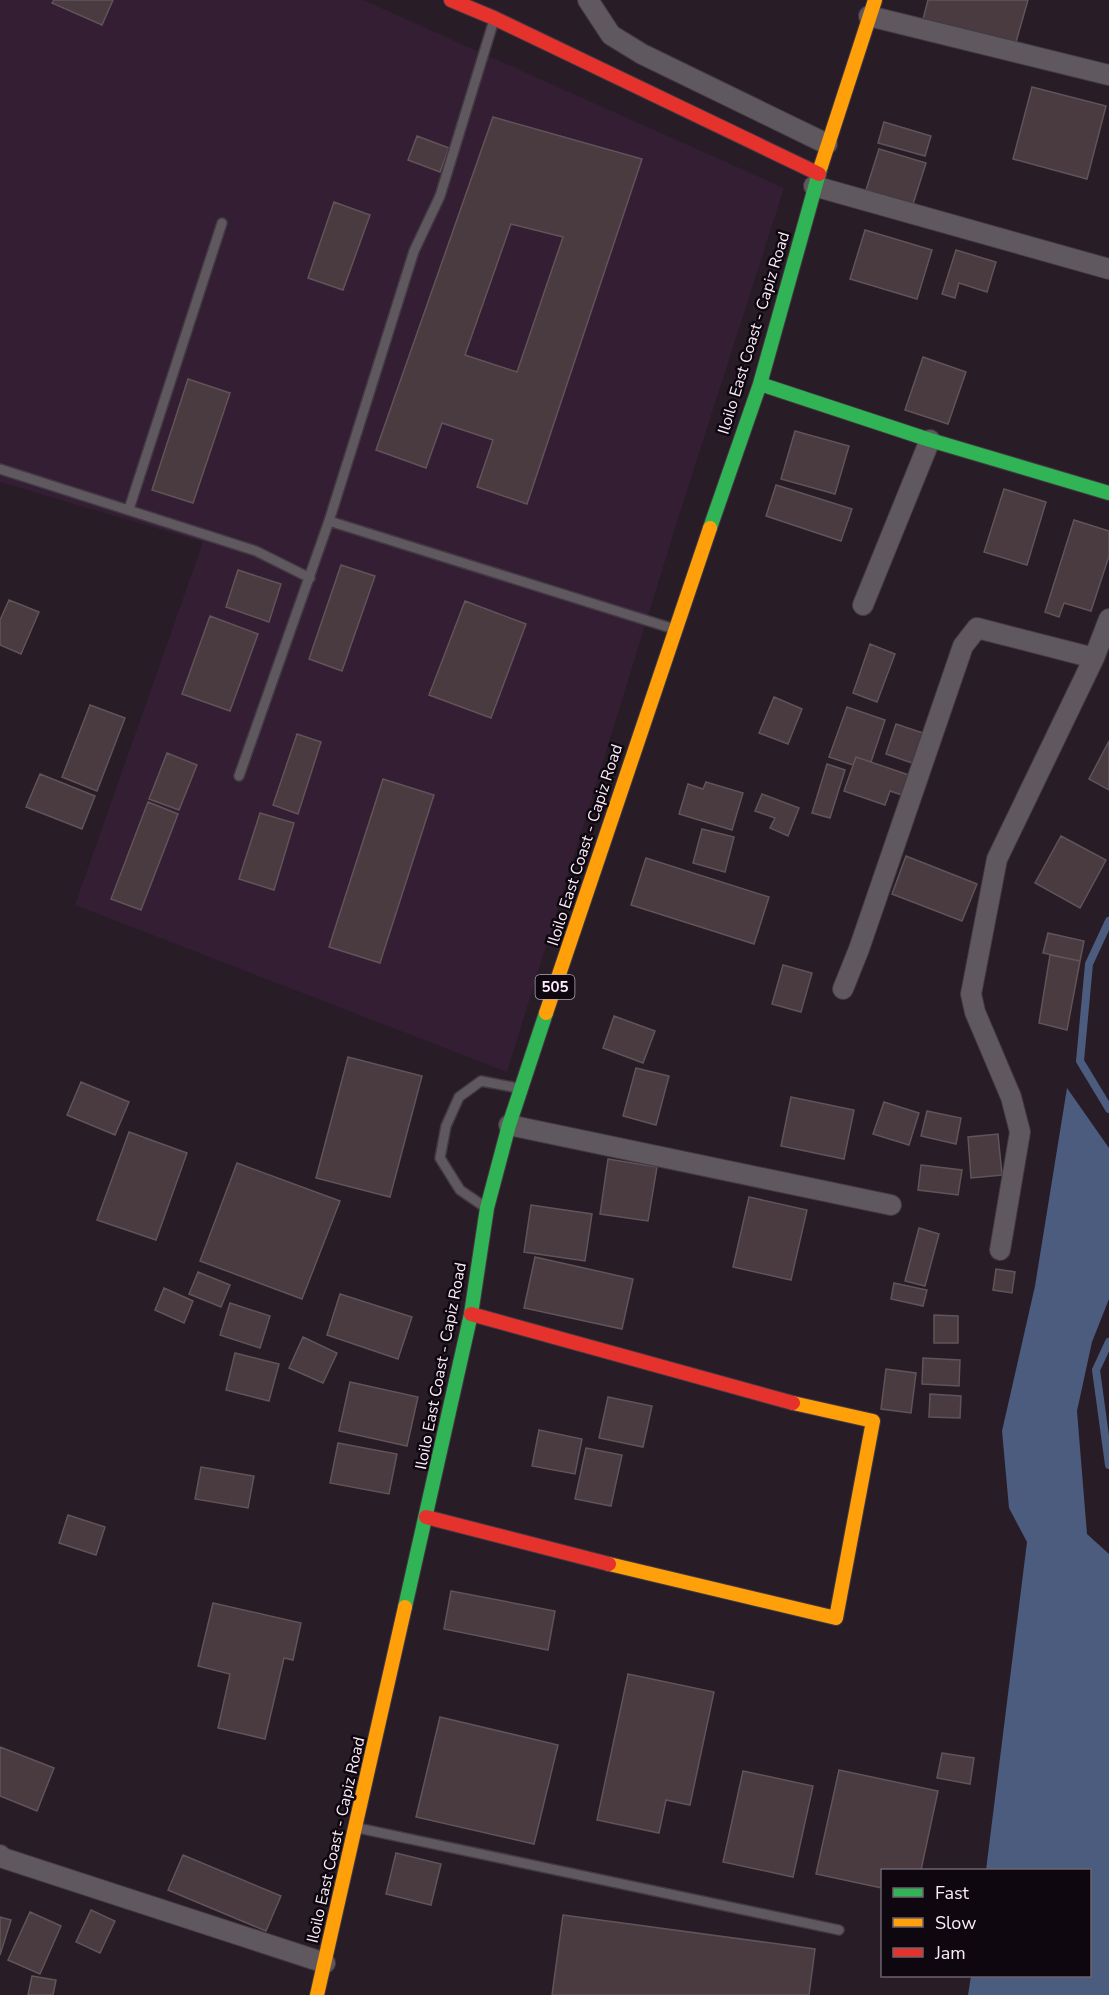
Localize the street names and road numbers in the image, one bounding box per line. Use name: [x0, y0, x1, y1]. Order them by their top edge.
street label: Iloilo East Coast - Capiz Road: [713, 229, 795, 437]
street label: Iloilo East Coast - Capiz Road: [542, 741, 628, 949]
road number: 505: [536, 975, 574, 999]
street label: Iloilo East Coast - Capiz Road: [410, 1261, 472, 1471]
street label: Iloilo East Coast - Capiz Road: [302, 1735, 370, 1945]

